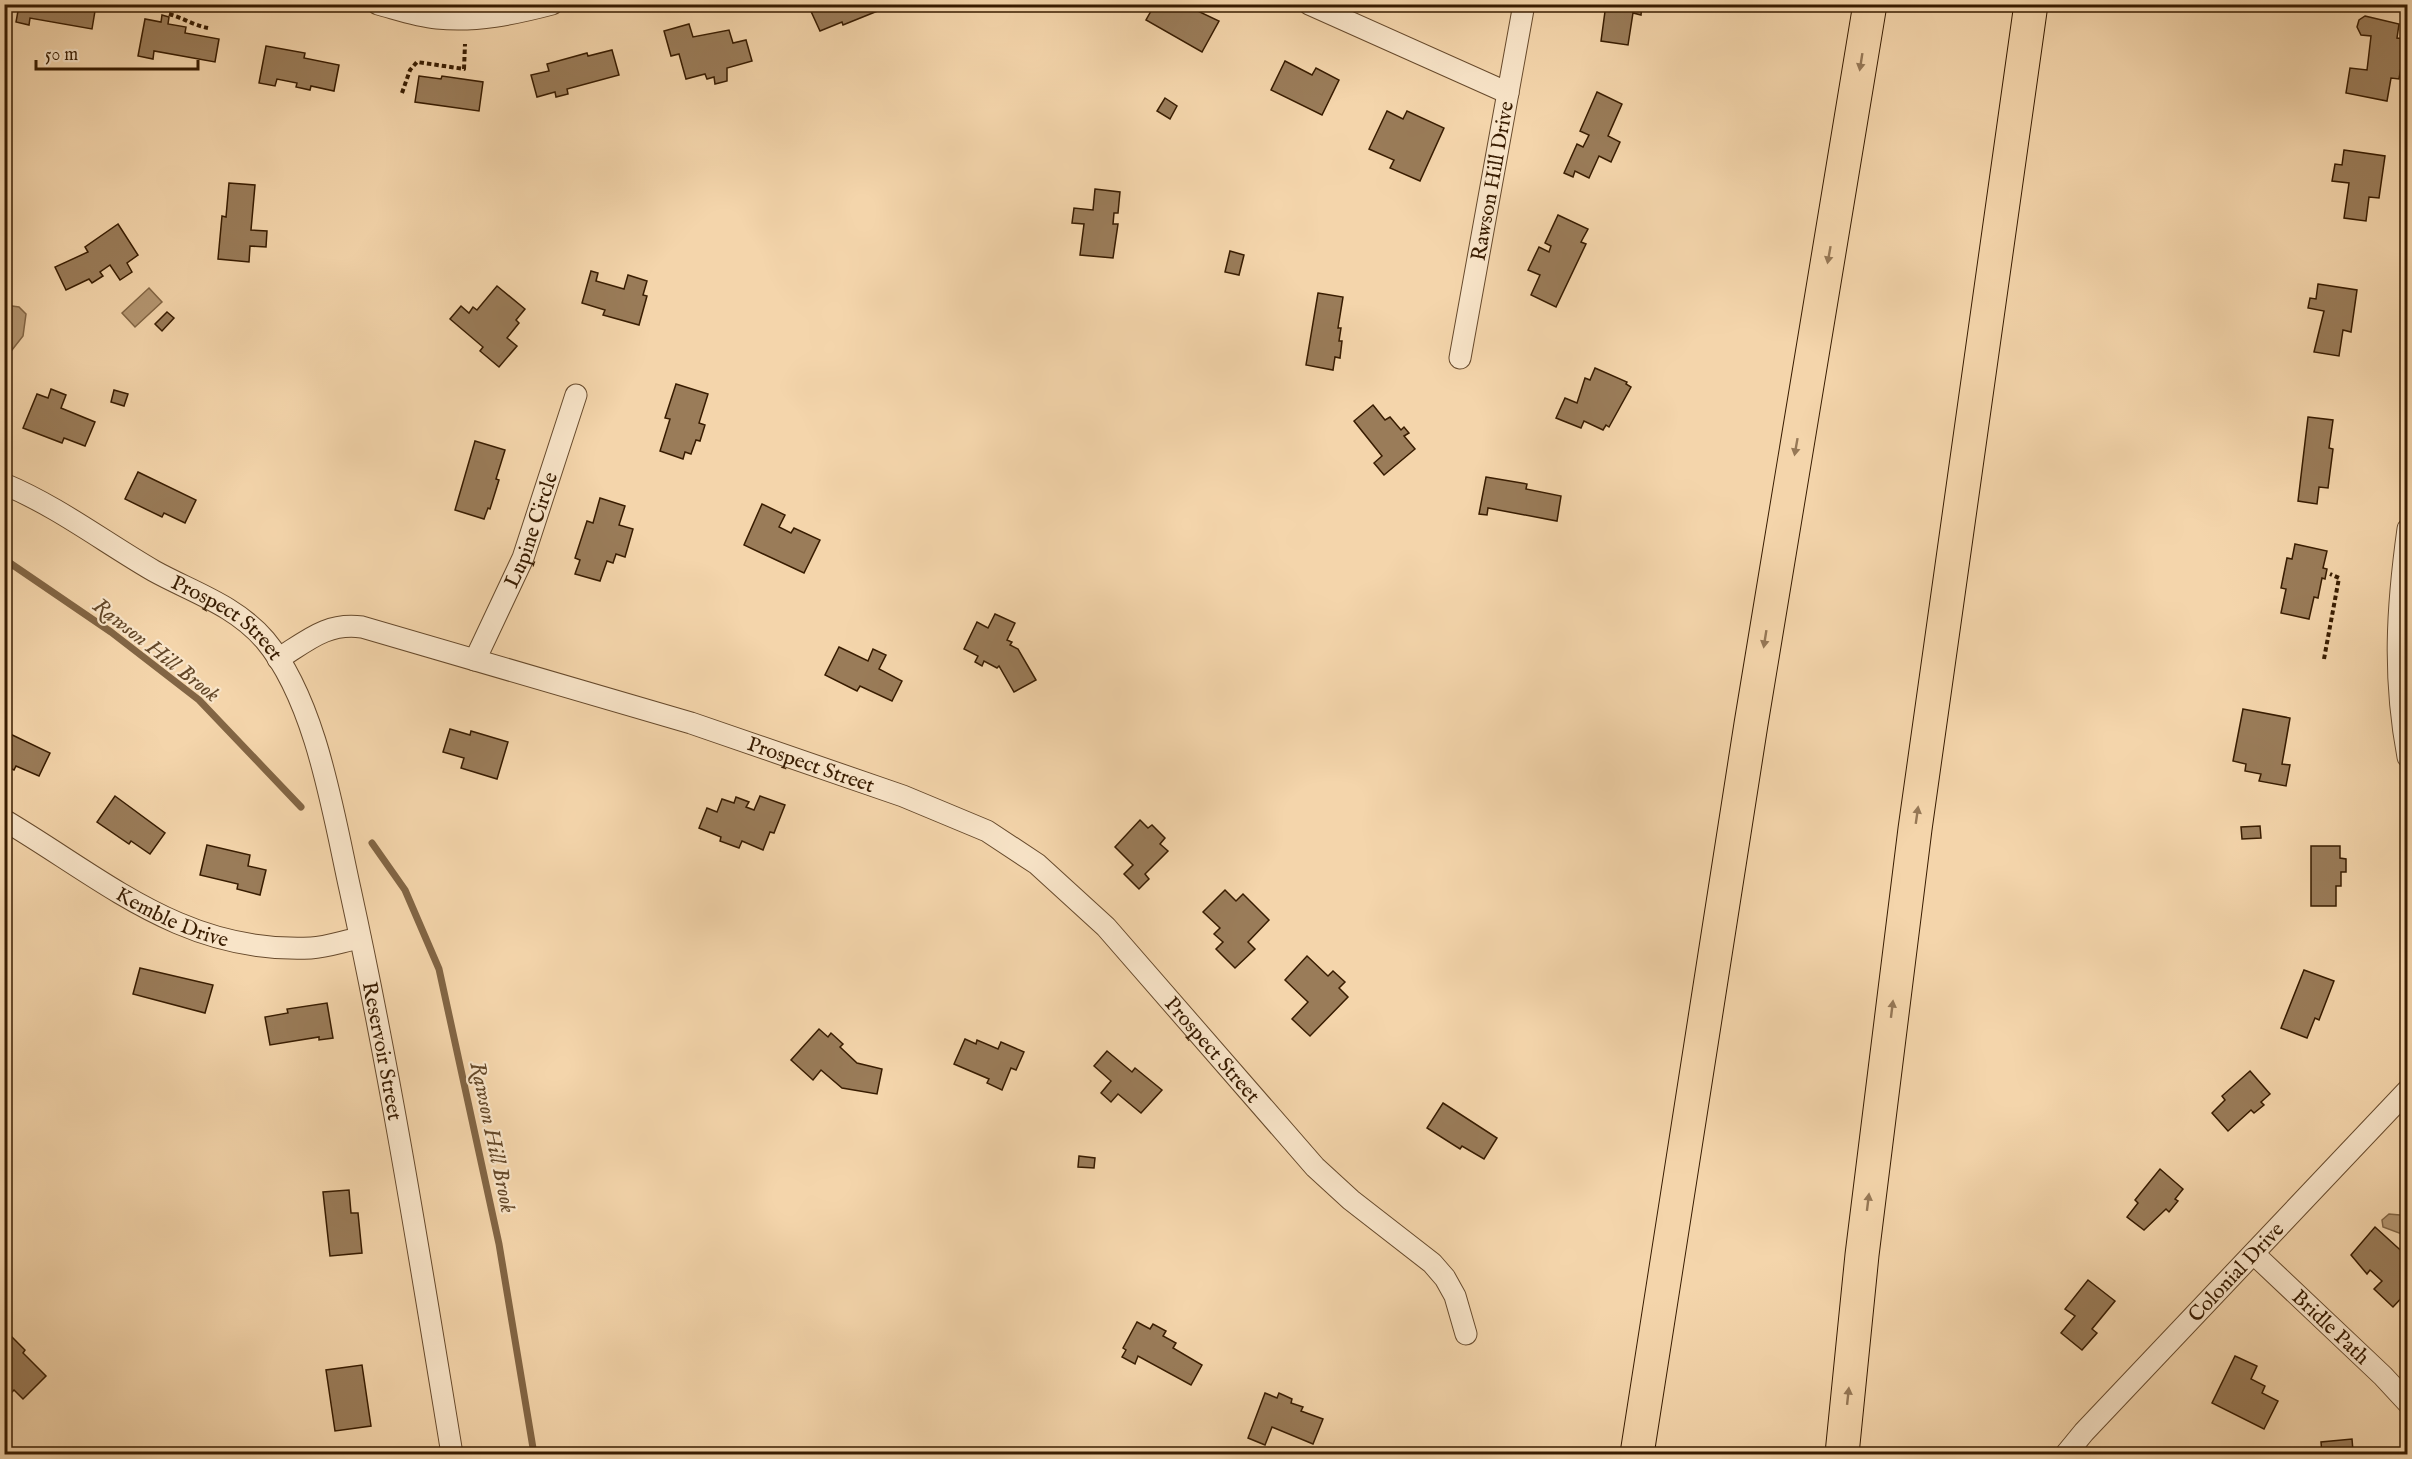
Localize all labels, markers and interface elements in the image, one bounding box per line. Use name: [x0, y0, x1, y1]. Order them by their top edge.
scale bar: [36, 33, 198, 71]
text: 50 m: [45, 44, 78, 67]
one-way arrow: [1856, 53, 1865, 72]
street label: Rawson Hill Drive: [1466, 99, 1521, 263]
one-way arrow: [1824, 245, 1833, 264]
one-way arrow: [1791, 437, 1800, 456]
street label: Lupine Circle: [499, 469, 565, 593]
street label: Prospect Street: [166, 570, 288, 666]
water label: Rawson Hill Brook: [86, 592, 225, 709]
one-way arrow: [1760, 630, 1769, 649]
street label: Prospect Street: [743, 731, 878, 800]
one-way arrow: [1913, 806, 1922, 825]
street label: Kemble Drive: [110, 882, 232, 955]
street label: Reservoir Street: [355, 979, 408, 1123]
street label: Prospect Street: [1158, 992, 1265, 1109]
one-way arrow: [1888, 999, 1897, 1018]
water label: Rawson Hill Brook: [462, 1059, 522, 1216]
one-way arrow: [1864, 1193, 1873, 1212]
street label: Colonial Drive: [2183, 1217, 2291, 1329]
street label: Bridle Path: [2285, 1285, 2375, 1371]
one-way arrow: [1843, 1387, 1853, 1406]

